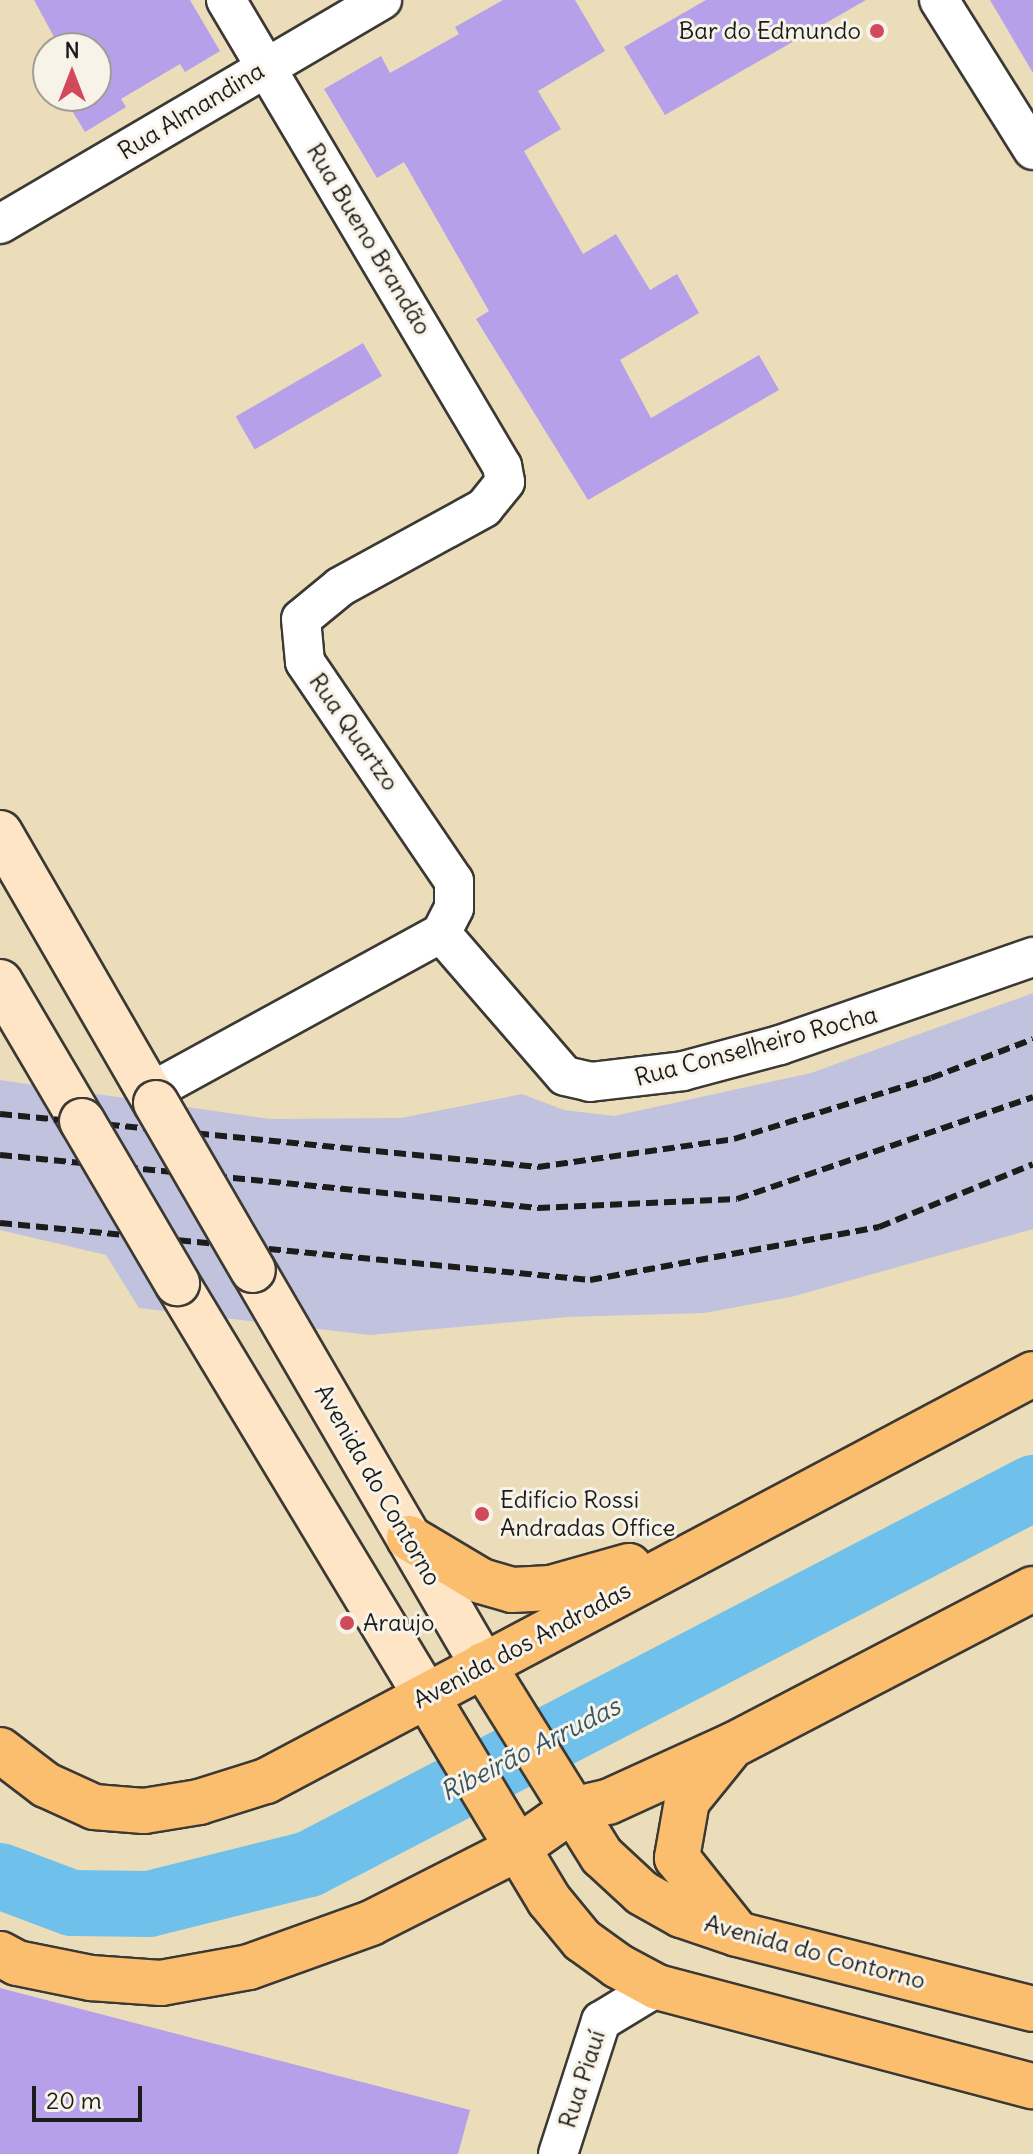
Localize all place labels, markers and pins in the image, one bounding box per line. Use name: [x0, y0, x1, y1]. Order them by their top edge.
place label: Bar do Edmundo: [678, 17, 861, 45]
marker: Bar do Edmundo: [868, 22, 886, 40]
place label: Edifício Rossi Andradas Office: [500, 1486, 675, 1542]
marker: Edifício Rossi Andradas Office: [471, 1503, 493, 1525]
place label: Araujo: [363, 1609, 434, 1637]
marker: Araujo: [338, 1614, 356, 1632]

